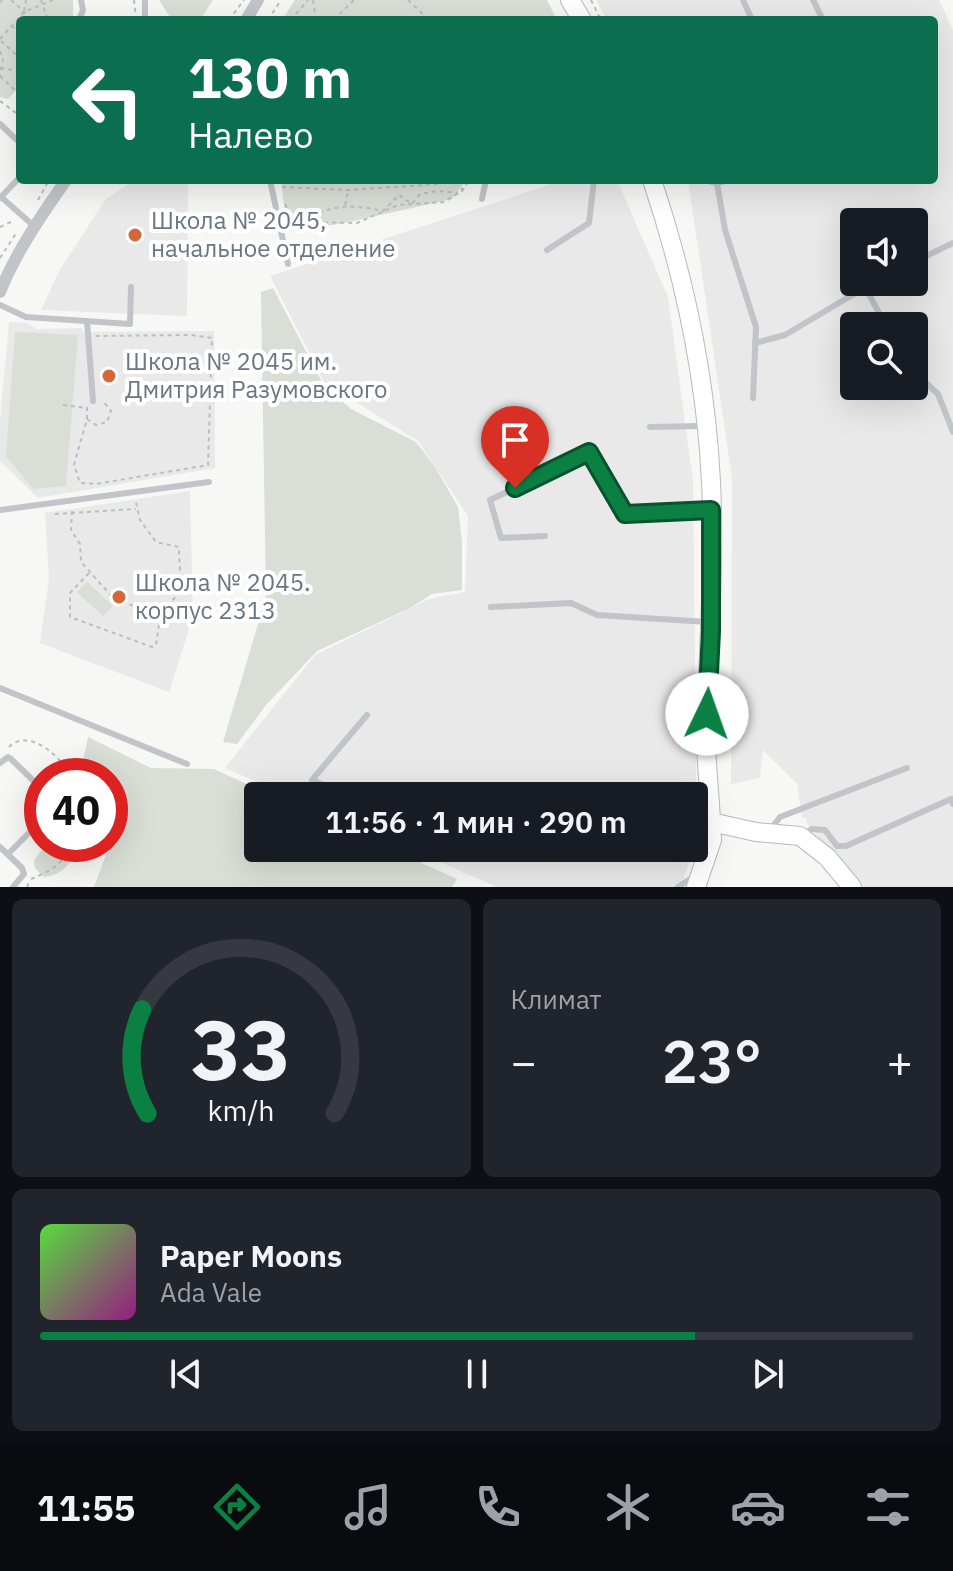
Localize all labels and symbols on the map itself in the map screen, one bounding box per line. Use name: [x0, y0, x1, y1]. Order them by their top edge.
place label: Школа № 2045, начальное отделение: [151, 204, 396, 264]
marker: Школа № 2045, начальное отделение: [126, 226, 144, 244]
place label: Школа № 2045 им. Дмитрия Разумовского: [125, 345, 387, 405]
marker: Школа № 2045 им. Дмитрия Разумовского: [100, 367, 118, 385]
pin: [481, 406, 549, 488]
place label: Школа № 2045. корпус 2313: [135, 566, 311, 626]
marker: Школа № 2045. корпус 2313: [110, 588, 128, 606]
position arrow: [665, 672, 749, 756]
speed limit sign: 40: [24, 758, 128, 862]

